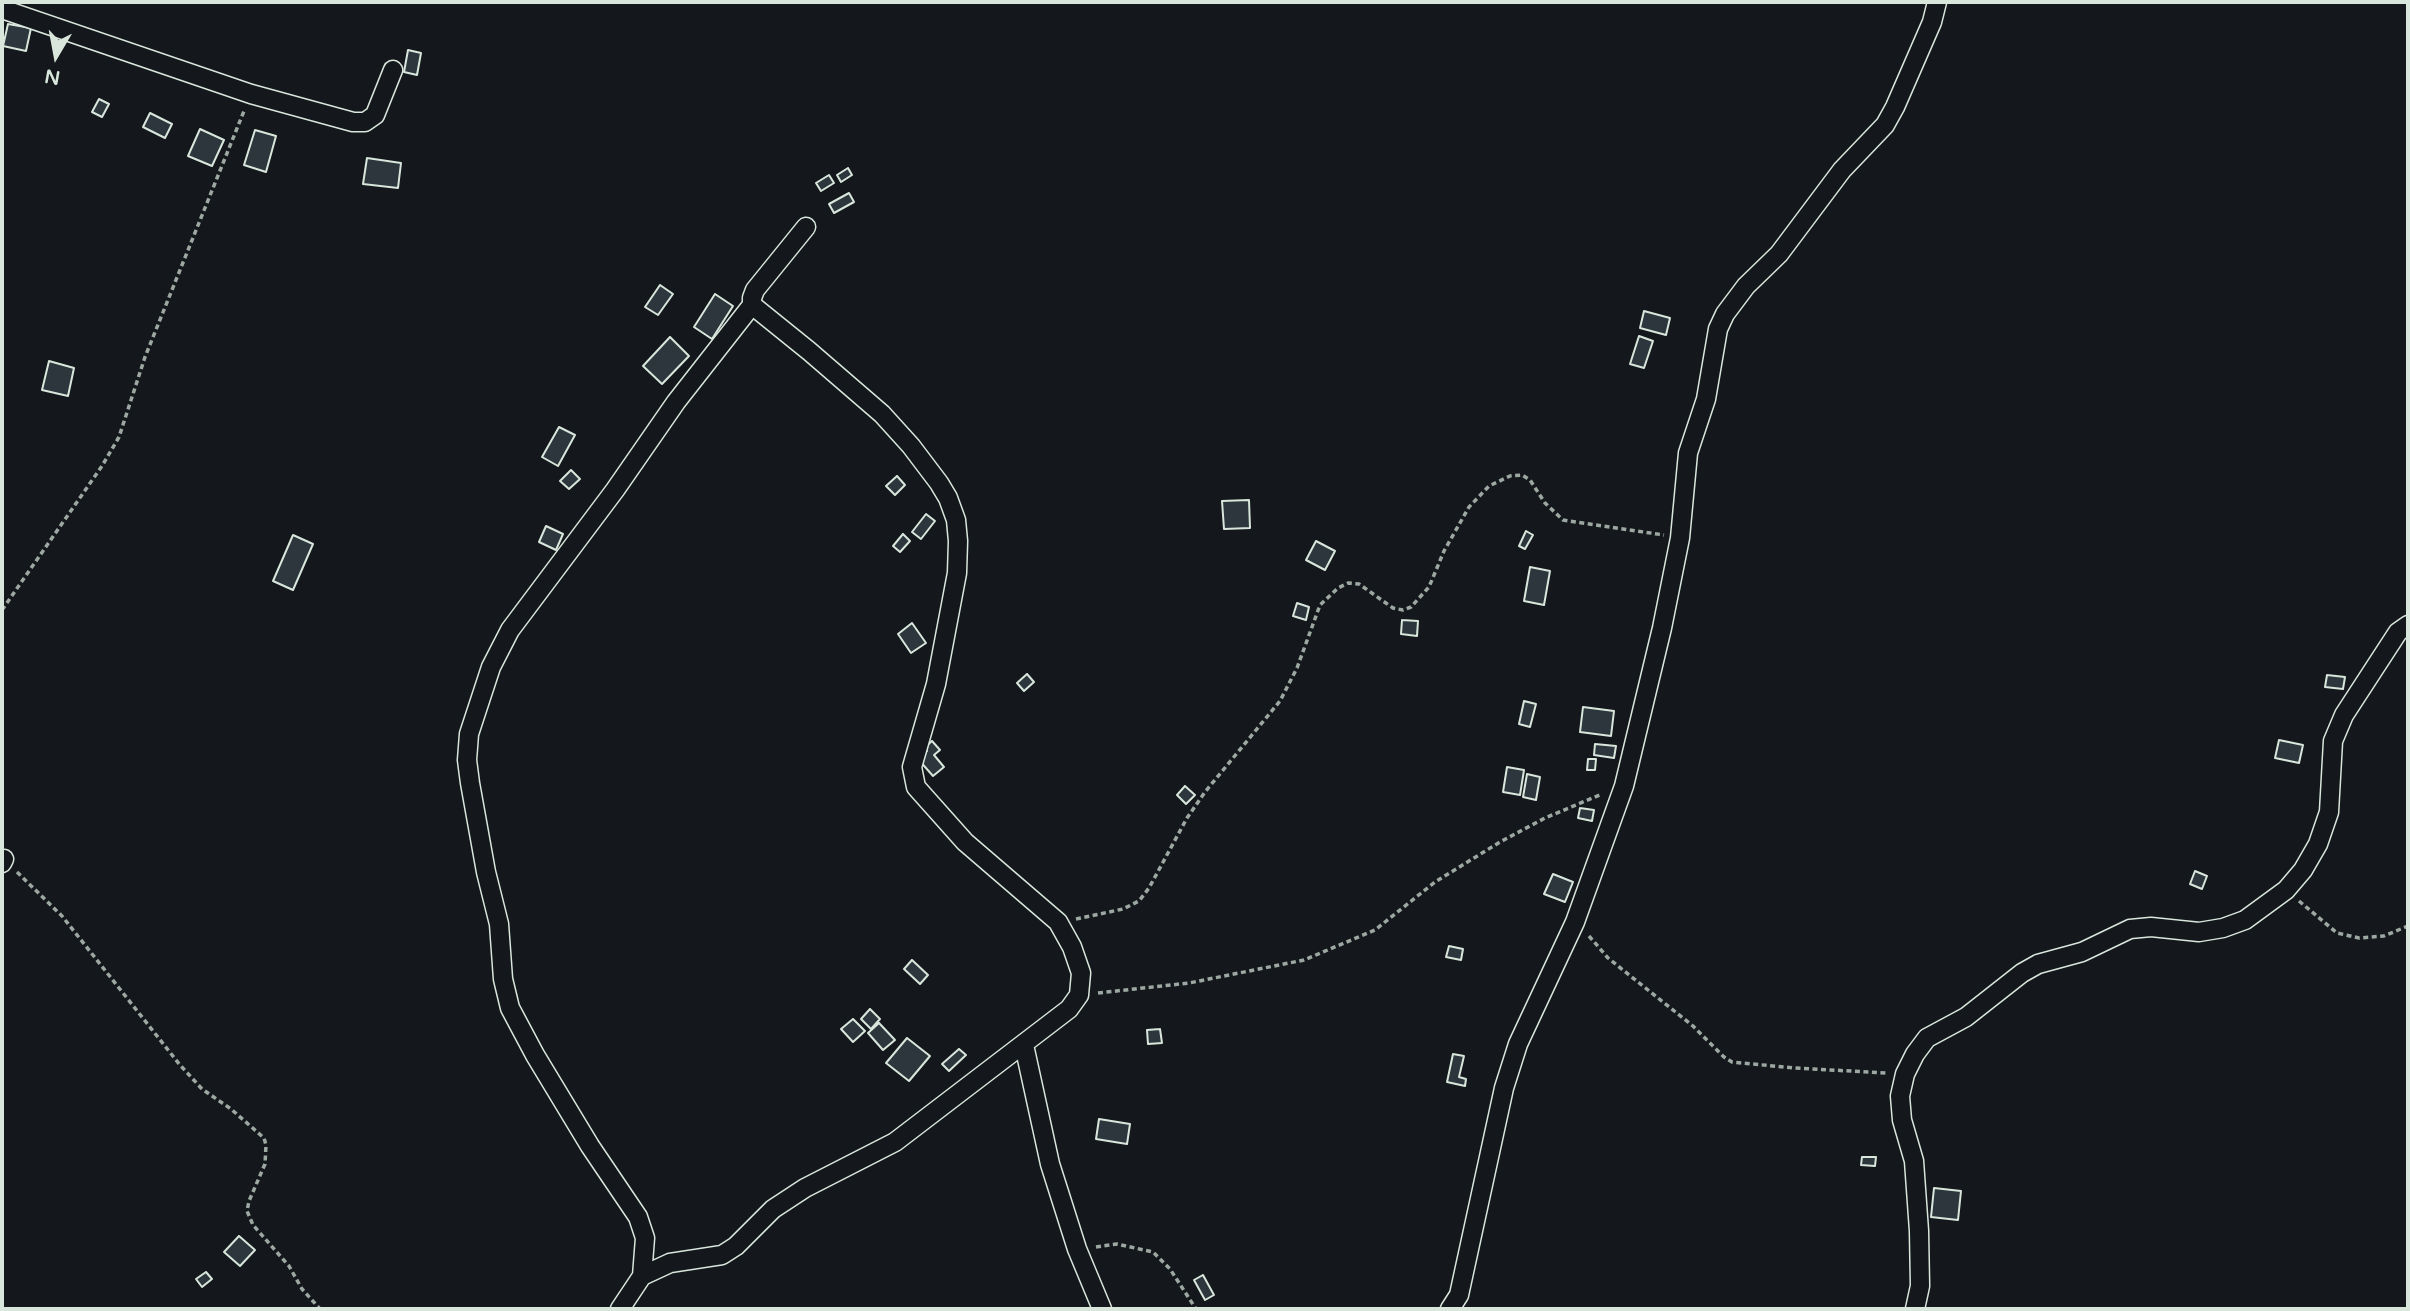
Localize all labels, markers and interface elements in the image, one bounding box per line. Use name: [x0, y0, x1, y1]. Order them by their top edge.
north arrow: [21, 21, 91, 91]
text: N: [43, 65, 62, 89]

